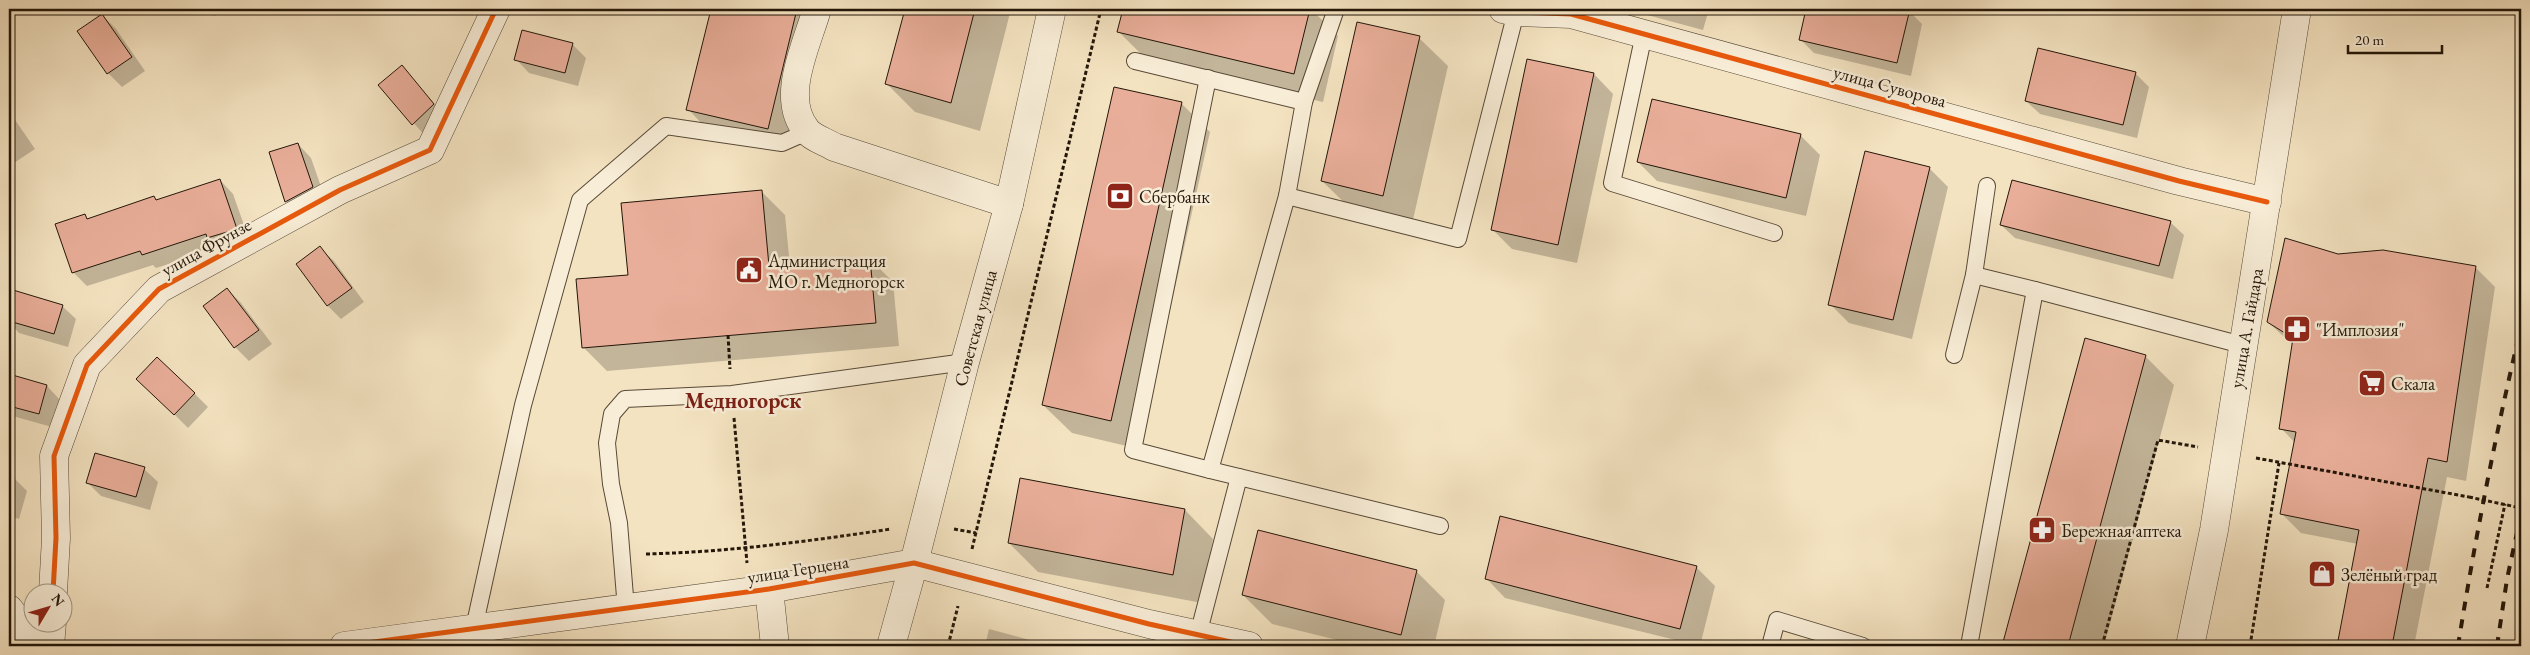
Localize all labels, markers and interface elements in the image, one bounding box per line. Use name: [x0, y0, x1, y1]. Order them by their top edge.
scale bar: [2348, 22, 2441, 54]
text: 20 m: [2355, 30, 2384, 49]
street label: улица Суворова: [1831, 60, 1950, 112]
bank icon: Сбербанк: [1105, 181, 1135, 211]
place label: Сбербанк: [1139, 185, 1210, 208]
street label: улица Фрунзе: [157, 213, 255, 281]
place label: Администрация МО г. Медногорск: [767, 249, 905, 293]
public building icon: Администрация МО г. Медногорск: [734, 255, 764, 285]
street label: улица А. Гайдара: [2224, 265, 2268, 390]
street label: Советская улица: [948, 266, 1002, 389]
pharmacy icon: "Имплозия": [2282, 314, 2312, 344]
place label: "Имплозия": [2316, 318, 2404, 341]
supermarket icon: Скала: [2357, 368, 2387, 398]
place label: Скала: [2391, 372, 2436, 395]
district label: Медногорск: [685, 386, 802, 415]
pharmacy icon: Бережная аптека: [2027, 515, 2057, 545]
place label: Бережная аптека: [2061, 519, 2182, 542]
street label: улица Герцена: [746, 549, 851, 588]
shop icon: Зелёный град: [2307, 559, 2337, 589]
place label: Зелёный град: [2341, 563, 2437, 586]
north arrow: [22, 582, 72, 632]
text: N: [48, 590, 69, 611]

